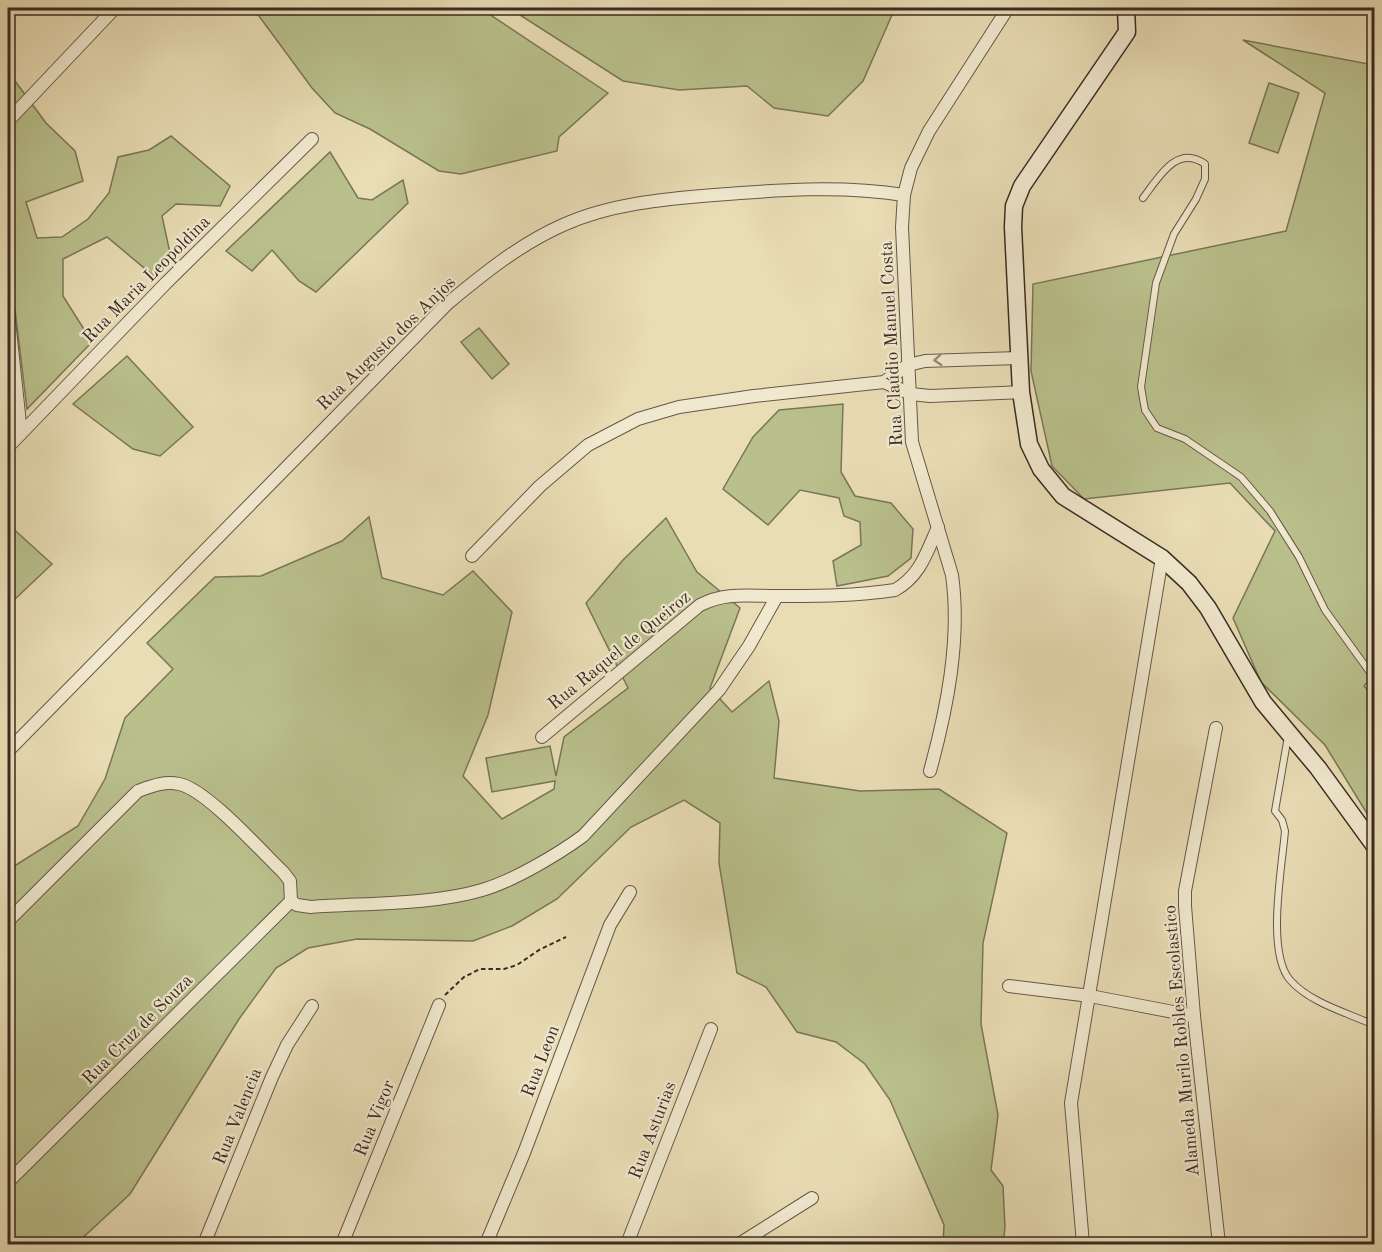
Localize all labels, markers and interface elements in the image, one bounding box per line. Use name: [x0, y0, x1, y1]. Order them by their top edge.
street label: Rua Maria Leopoldina: [80, 213, 214, 347]
street label: Rua Claúdio Manuel Costa: [878, 241, 906, 447]
street label: Rua Augusto dos Anjos: [314, 273, 459, 414]
one-way arrow: [934, 353, 943, 366]
street label: Rua Raquel de Queiroz: [545, 588, 694, 714]
street label: Alameda Murilo Robles Escolastico: [1161, 904, 1203, 1178]
street label: Rua Cruz de Souza: [79, 971, 196, 1088]
street label: Rua Leon: [519, 1023, 563, 1100]
street label: Rua Valencia: [210, 1066, 265, 1167]
street label: Rua Vigor: [352, 1077, 399, 1159]
street label: Rua Asturias: [626, 1079, 680, 1182]

